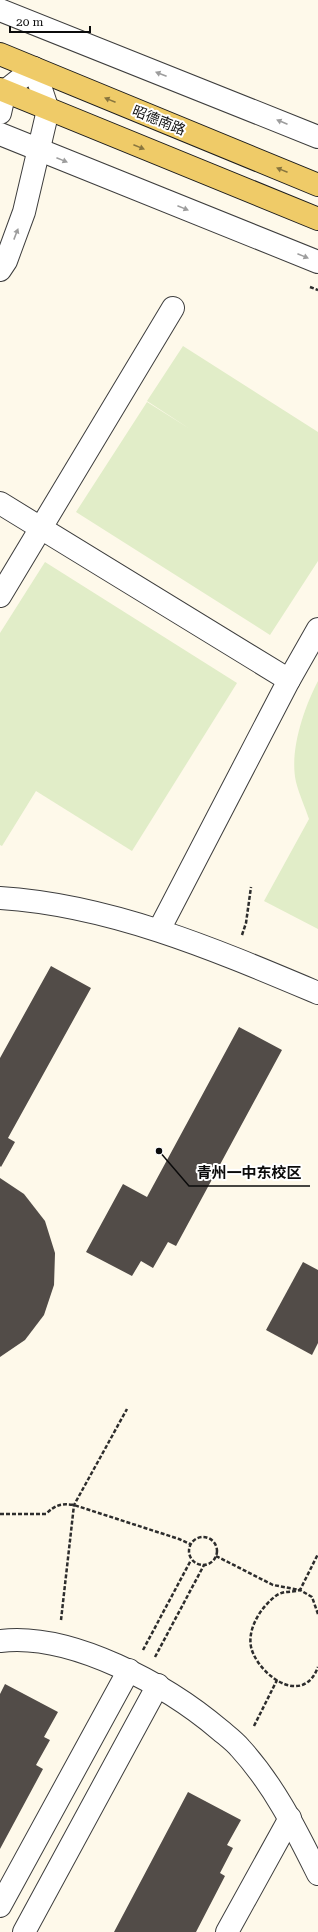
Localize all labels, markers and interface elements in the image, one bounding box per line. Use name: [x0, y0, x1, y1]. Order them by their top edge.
scale bar: [10, 8, 90, 34]
text: 20 m: [16, 15, 43, 29]
one-way arrow: [155, 70, 167, 76]
one-way arrow: [103, 96, 115, 102]
street label: 昭德南路: [130, 102, 188, 138]
one-way arrow: [276, 119, 288, 126]
one-way arrow: [134, 144, 146, 150]
one-way arrow: [56, 157, 68, 163]
one-way arrow: [275, 167, 287, 173]
one-way arrow: [177, 205, 189, 211]
one-way arrow: [13, 228, 19, 240]
one-way arrow: [298, 253, 310, 259]
callout: 青州一中东校区: [189, 1159, 310, 1186]
text: 青州一中东校区: [196, 1164, 302, 1182]

